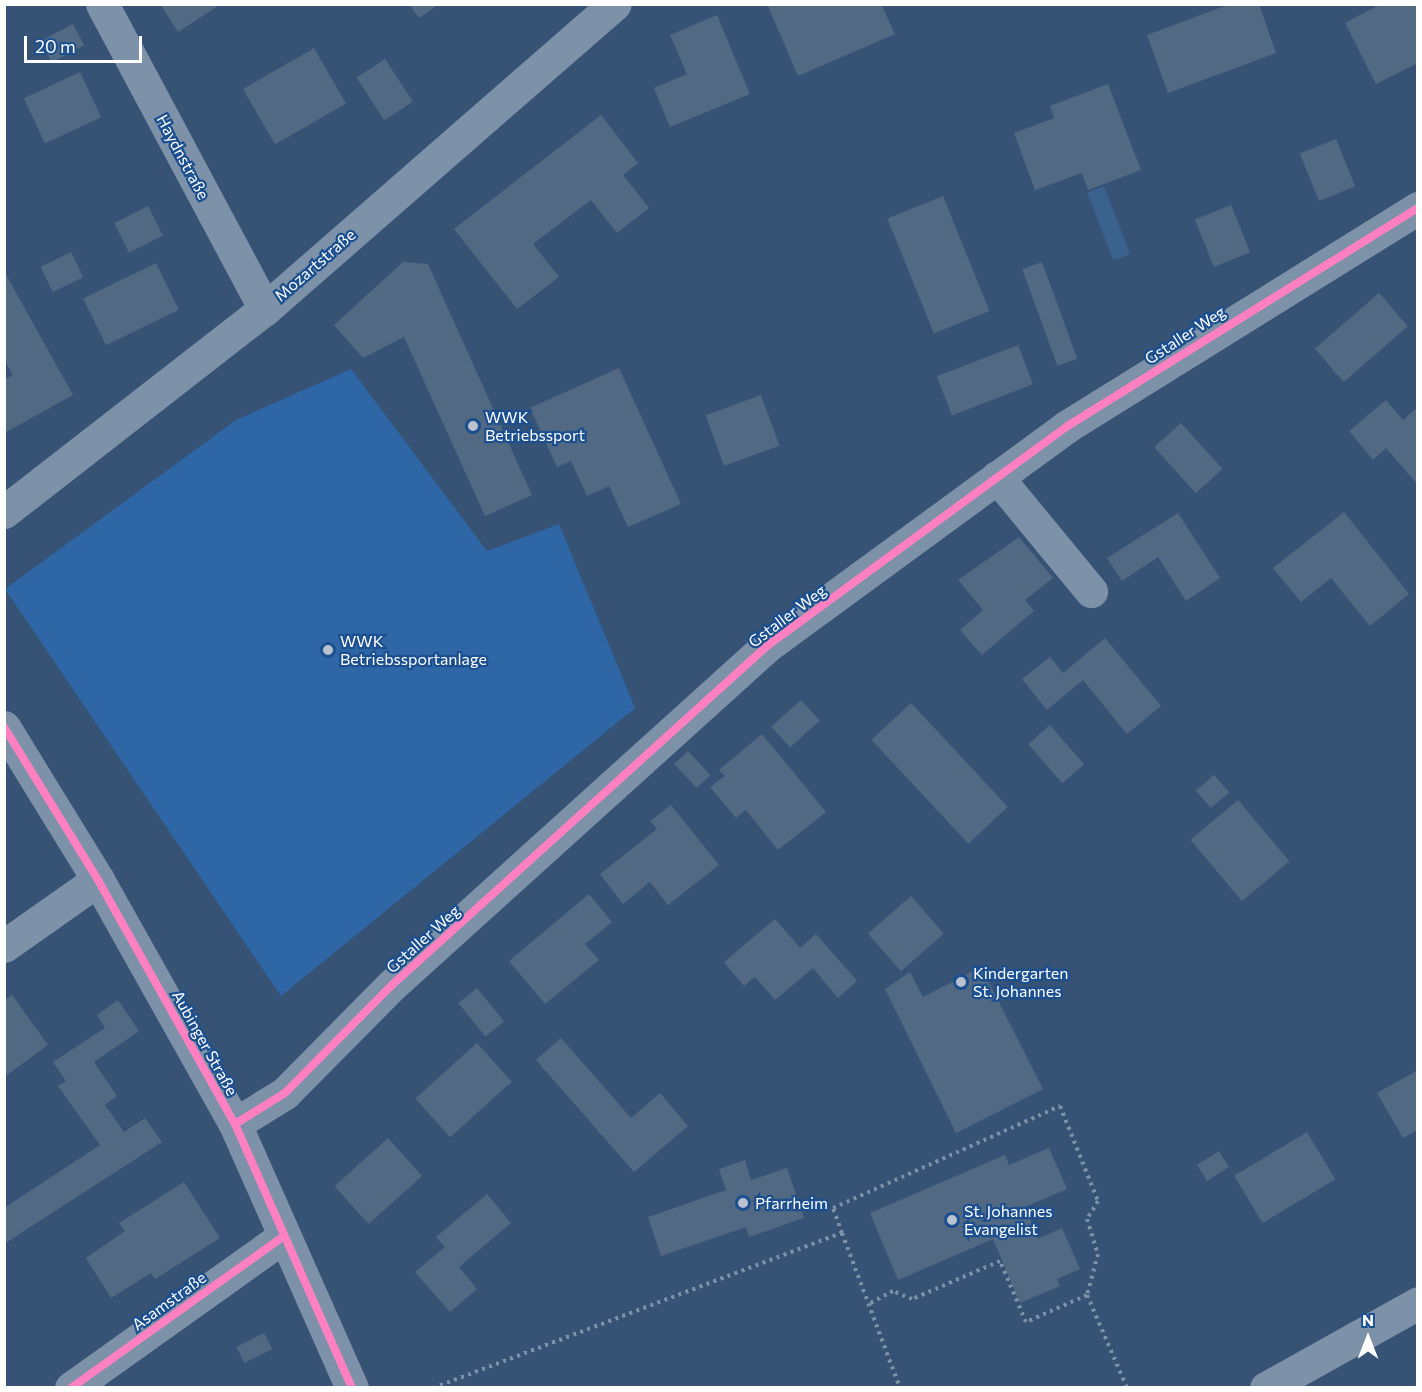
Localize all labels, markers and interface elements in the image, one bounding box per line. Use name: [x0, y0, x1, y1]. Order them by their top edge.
scale bar: [27, 24, 146, 62]
text: 20 m: [35, 35, 76, 57]
street label: Haydnstraße: [153, 111, 213, 203]
street label: Mozartstraße: [271, 225, 359, 305]
street label: Gstaller Weg: [1141, 302, 1229, 368]
place label: WWK Betriebssport: [485, 407, 585, 445]
marker: WWK Betriebssport: [466, 419, 480, 433]
street label: Gstaller Weg: [744, 581, 830, 651]
place label: WWK Betriebssportanlage: [340, 631, 487, 669]
marker: WWK Betriebssportanlage: [321, 643, 335, 657]
street label: Gstaller Weg: [382, 901, 464, 977]
place label: Kindergarten St. Johannes: [973, 963, 1068, 1001]
marker: Kindergarten St. Johannes: [954, 975, 968, 989]
street label: Aubinger Straße: [168, 987, 242, 1099]
place label: Pfarrheim: [755, 1193, 828, 1213]
marker: Pfarrheim: [736, 1196, 750, 1210]
place label: St. Johannes Evangelist: [964, 1201, 1052, 1239]
marker: St. Johannes Evangelist: [945, 1213, 959, 1227]
street label: Asamstraße: [128, 1268, 210, 1334]
north arrow: [1338, 1308, 1398, 1368]
text: N: [1362, 1310, 1374, 1329]

